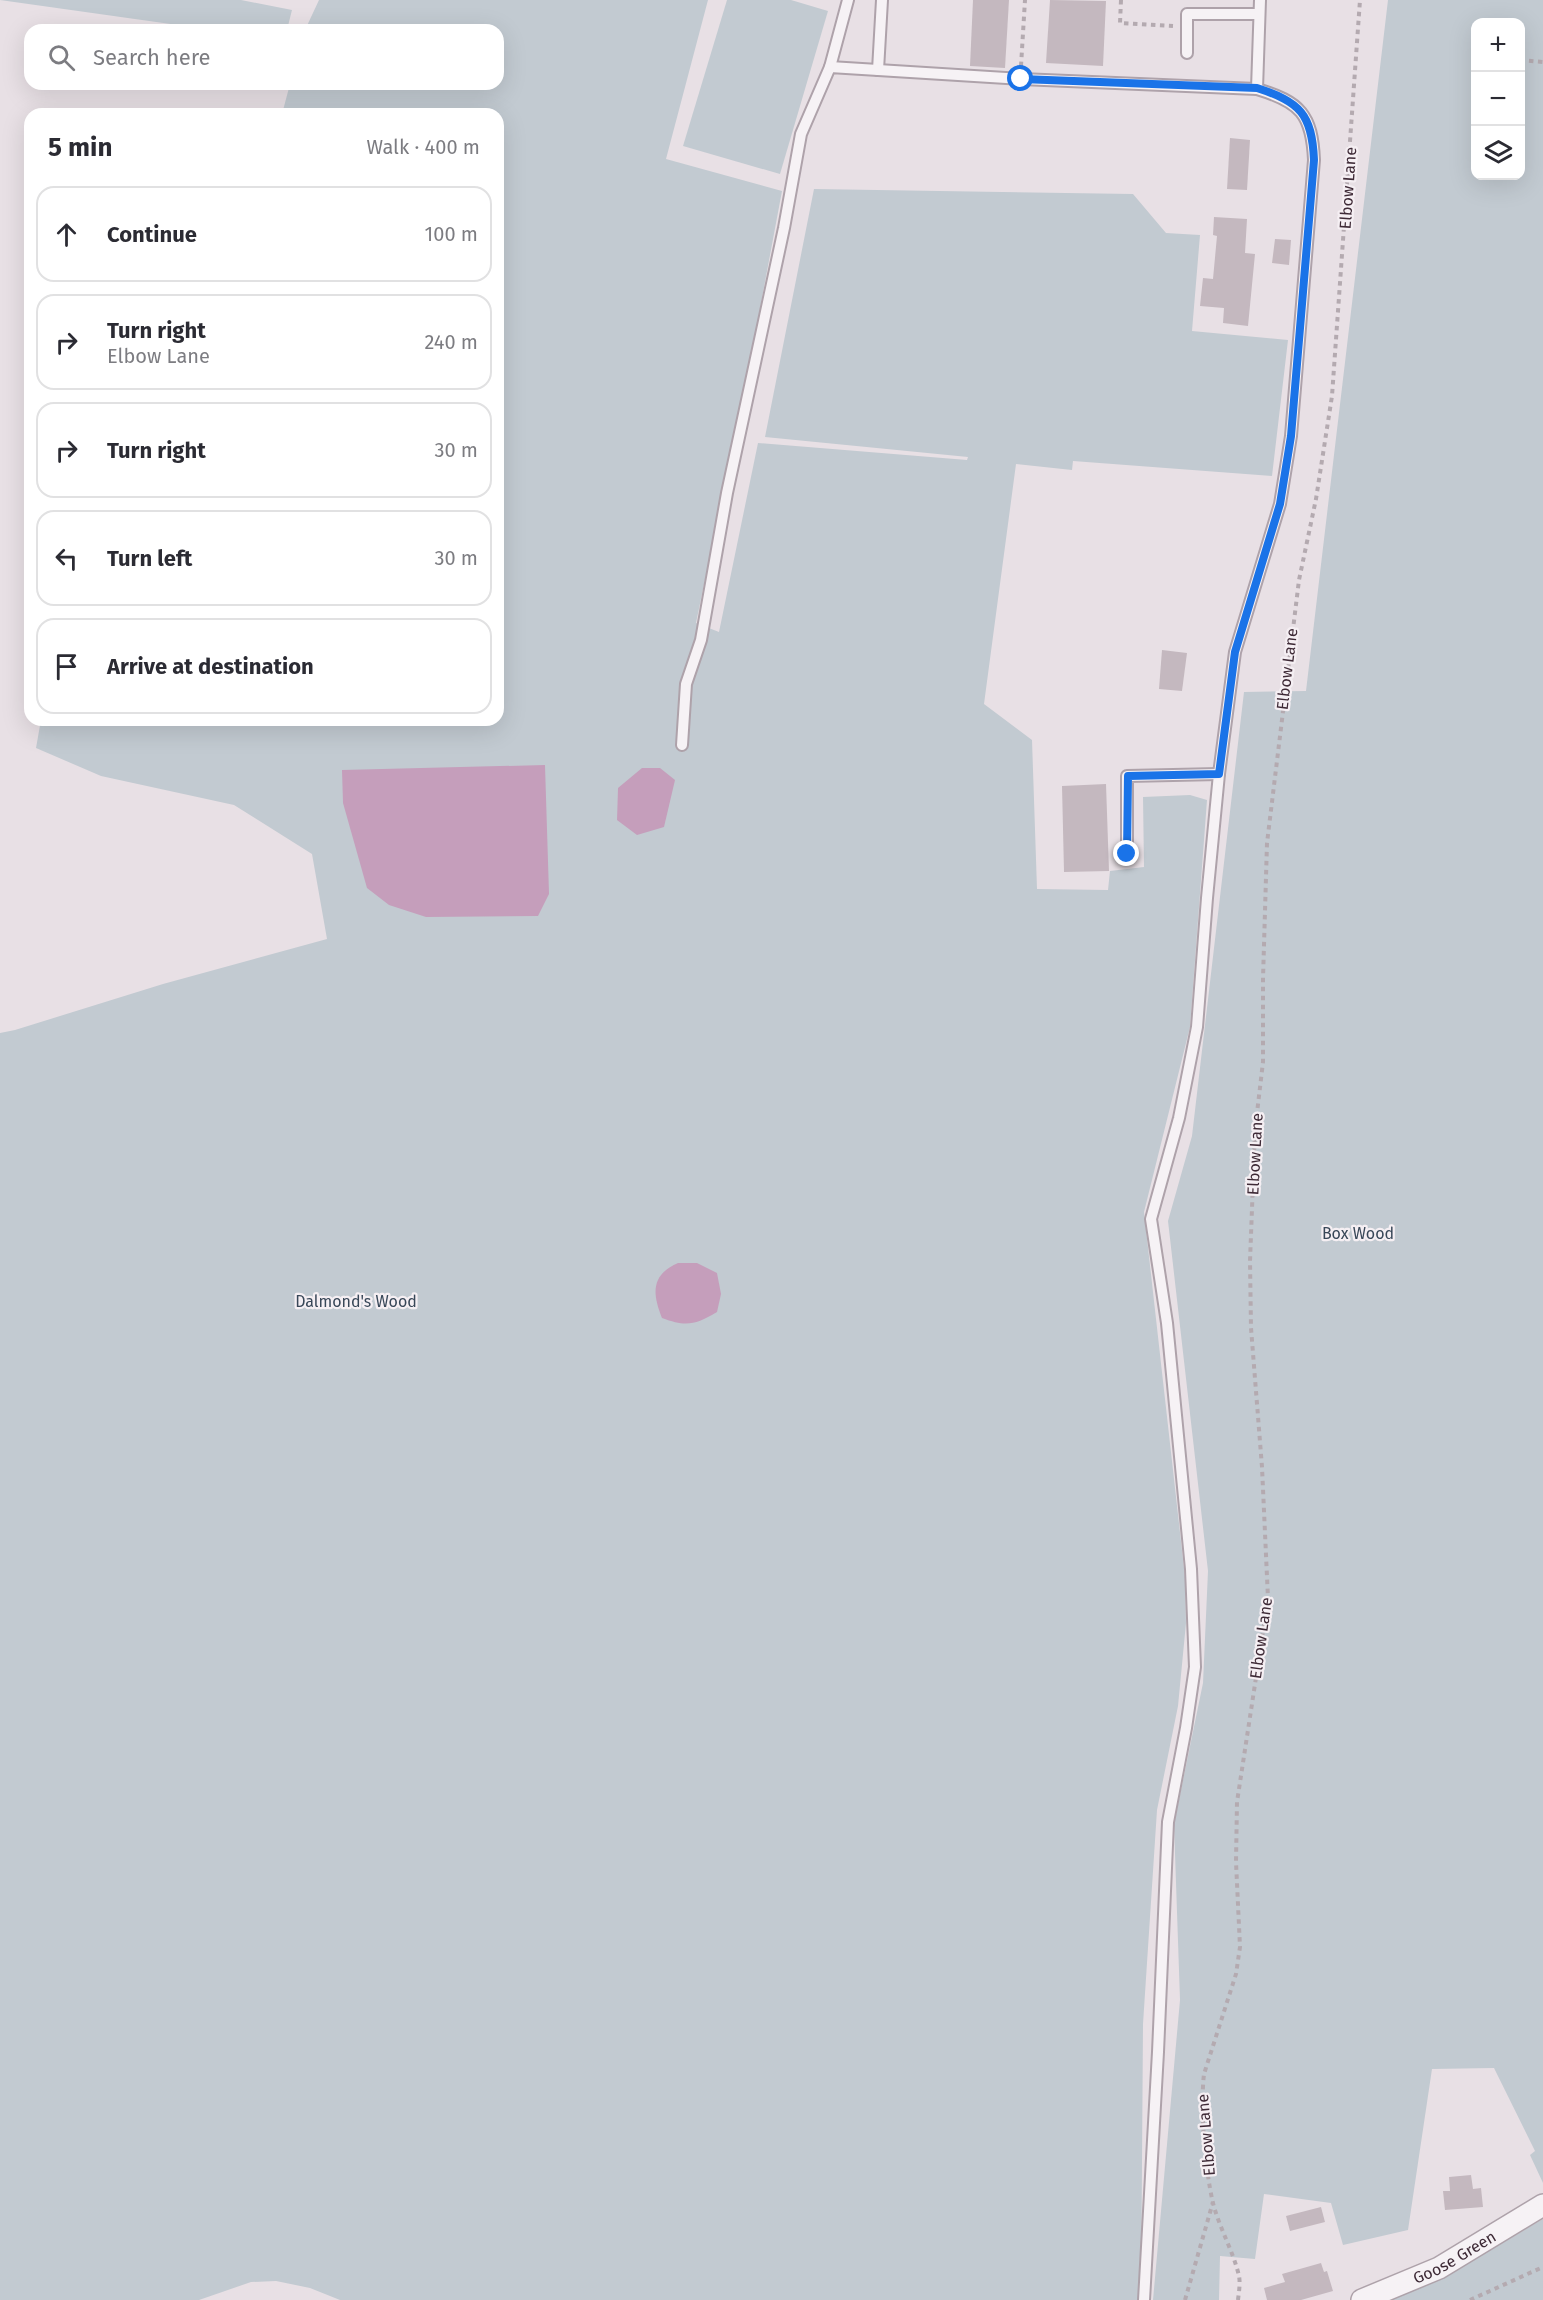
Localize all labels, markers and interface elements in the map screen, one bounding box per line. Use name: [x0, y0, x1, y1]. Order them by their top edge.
map controls: [1471, 18, 1525, 180]
button: +: [1471, 18, 1525, 72]
search box: [24, 24, 504, 90]
icon: search: [45, 41, 78, 74]
text: Search here: [93, 44, 211, 71]
route start: [1007, 65, 1033, 91]
button: −: [1471, 72, 1525, 126]
button: layers: [1471, 126, 1525, 180]
text: 5 min: [48, 132, 112, 163]
text: Walk · 400 m: [367, 135, 480, 159]
street label: Elbow Lane: [1336, 146, 1360, 230]
icon: ahead: [50, 218, 83, 251]
text: Continue: [107, 221, 197, 248]
text: 100 m: [425, 222, 478, 246]
text: Turn right: [107, 317, 206, 344]
icon: right: [50, 326, 83, 359]
text: 240 m: [424, 330, 478, 354]
text: Elbow Lane: [107, 344, 210, 368]
icon: right: [50, 434, 83, 467]
text: Turn right: [107, 437, 206, 464]
text: 30 m: [434, 438, 478, 462]
icon: left: [50, 542, 83, 575]
text: Turn left: [107, 545, 192, 572]
text: 30 m: [434, 546, 478, 570]
street label: Elbow Lane: [1273, 627, 1301, 711]
icon: arrive: [50, 650, 83, 683]
text: Arrive at destination: [107, 653, 314, 680]
route end: [1113, 840, 1139, 866]
street label: Elbow Lane: [1243, 1112, 1267, 1196]
park label: Box Wood: [1322, 1224, 1394, 1243]
park label: Dalmond's Wood: [295, 1292, 417, 1311]
street label: Elbow Lane: [1246, 1596, 1276, 1680]
street label: Elbow Lane: [1193, 2093, 1219, 2177]
street label: Goose Green: [1410, 2226, 1499, 2287]

